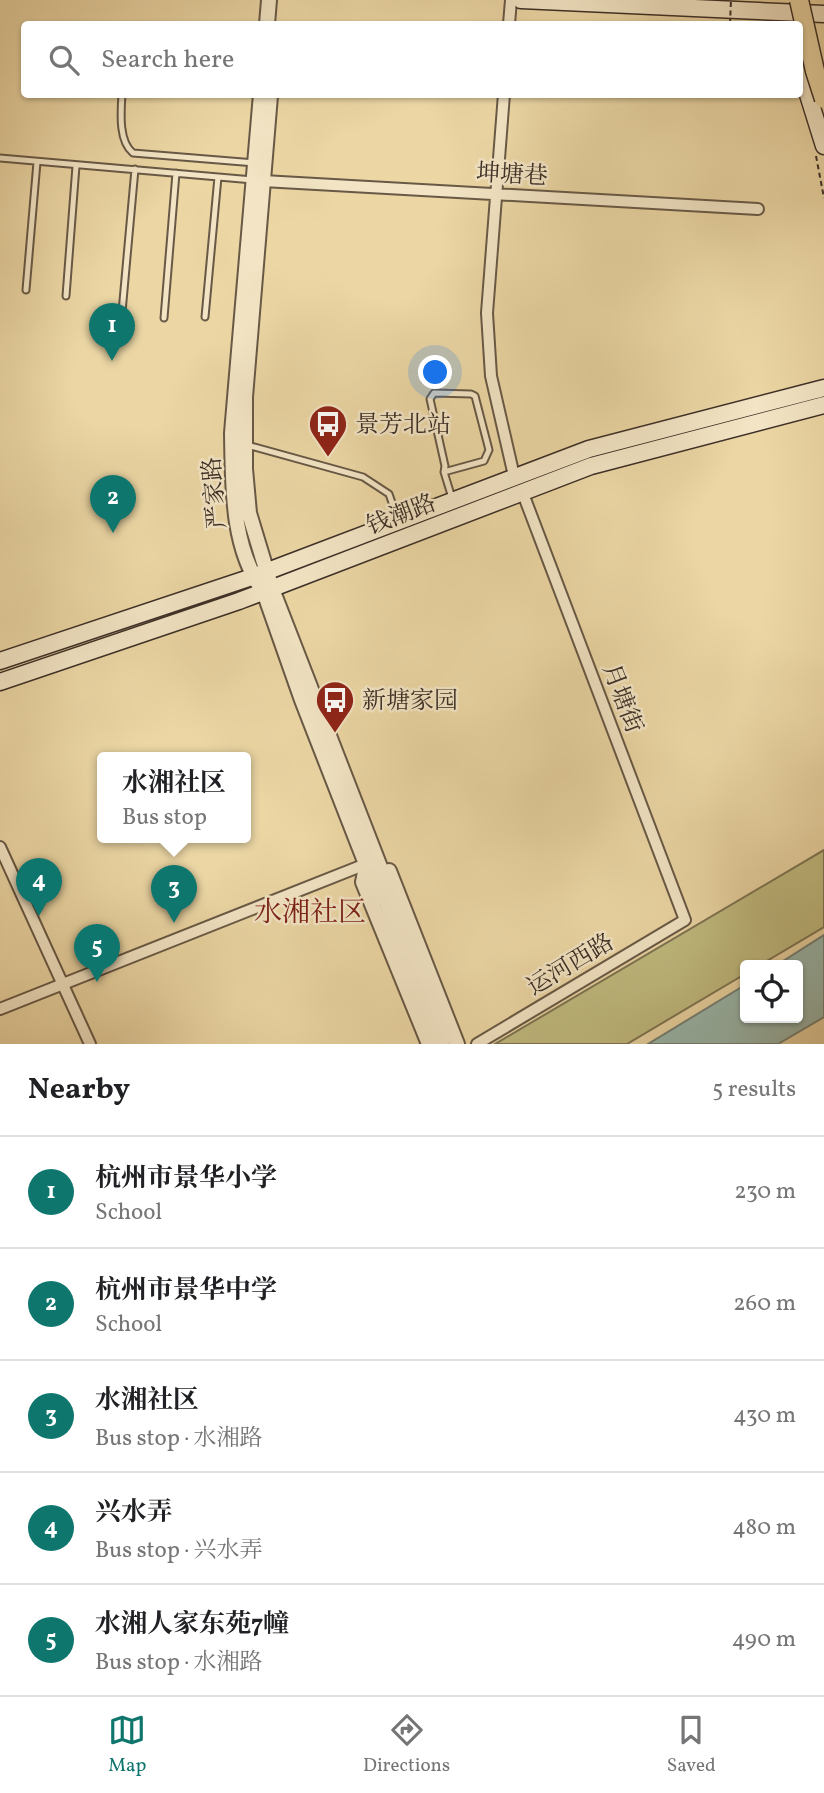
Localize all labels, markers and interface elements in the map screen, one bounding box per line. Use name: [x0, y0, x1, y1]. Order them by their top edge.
search box: [21, 21, 803, 98]
icon: search: [45, 41, 83, 79]
text: Search here: [101, 42, 234, 78]
street label: 坤塘巷: [475, 157, 549, 195]
pin: 1: [89, 303, 135, 361]
your location: [418, 355, 452, 389]
bus stop icon: 景芳北站: [307, 403, 349, 458]
place label: 景芳北站: [355, 409, 451, 443]
street label: 严家路: [196, 455, 236, 530]
pin: 2: [90, 475, 136, 533]
street label: 钱潮路: [362, 487, 441, 545]
street label: 月塘街: [592, 659, 650, 738]
bus stop icon: 新塘家园: [314, 679, 356, 734]
place label: 新塘家园: [362, 685, 458, 719]
popup: [97, 752, 251, 843]
text: 水湘社区: [122, 766, 226, 802]
text: Bus stop: [122, 802, 207, 834]
pin: 4: [16, 858, 62, 916]
pin: 3: [151, 865, 197, 923]
district label: 水湘社区: [254, 894, 366, 933]
pin: 5: [74, 924, 120, 982]
street label: 运河西路: [521, 926, 621, 1005]
map controls: [740, 960, 803, 1023]
button: locate: [740, 960, 803, 1023]
text: Nearby: [28, 1069, 130, 1111]
text: 5 results: [712, 1074, 796, 1106]
text: 杭州市景华小学: [95, 1161, 277, 1197]
text: 1: [46, 1176, 56, 1208]
text: 230 m: [734, 1176, 796, 1208]
text: School: [95, 1197, 162, 1229]
text: 杭州市景华中学: [95, 1273, 277, 1309]
text: 2: [45, 1288, 57, 1320]
text: 260 m: [733, 1288, 796, 1320]
text: School: [95, 1309, 162, 1341]
text: 水湘社区: [95, 1383, 199, 1419]
text: 3: [45, 1400, 57, 1432]
text: 430 m: [733, 1400, 796, 1432]
text: Bus stop · 水湘路: [95, 1423, 263, 1455]
text: 兴水弄: [95, 1495, 173, 1531]
text: 4: [44, 1512, 58, 1544]
text: 480 m: [732, 1512, 796, 1544]
text: Bus stop · 兴水弄: [95, 1535, 263, 1567]
text: 水湘人家东苑7幢: [95, 1607, 289, 1643]
text: 5: [45, 1624, 57, 1656]
text: 490 m: [732, 1624, 796, 1656]
text: Bus stop · 水湘路: [95, 1647, 263, 1679]
tab: Map: [108, 1711, 146, 1779]
tab: Directions: [363, 1711, 450, 1779]
tab: Saved: [667, 1711, 716, 1779]

